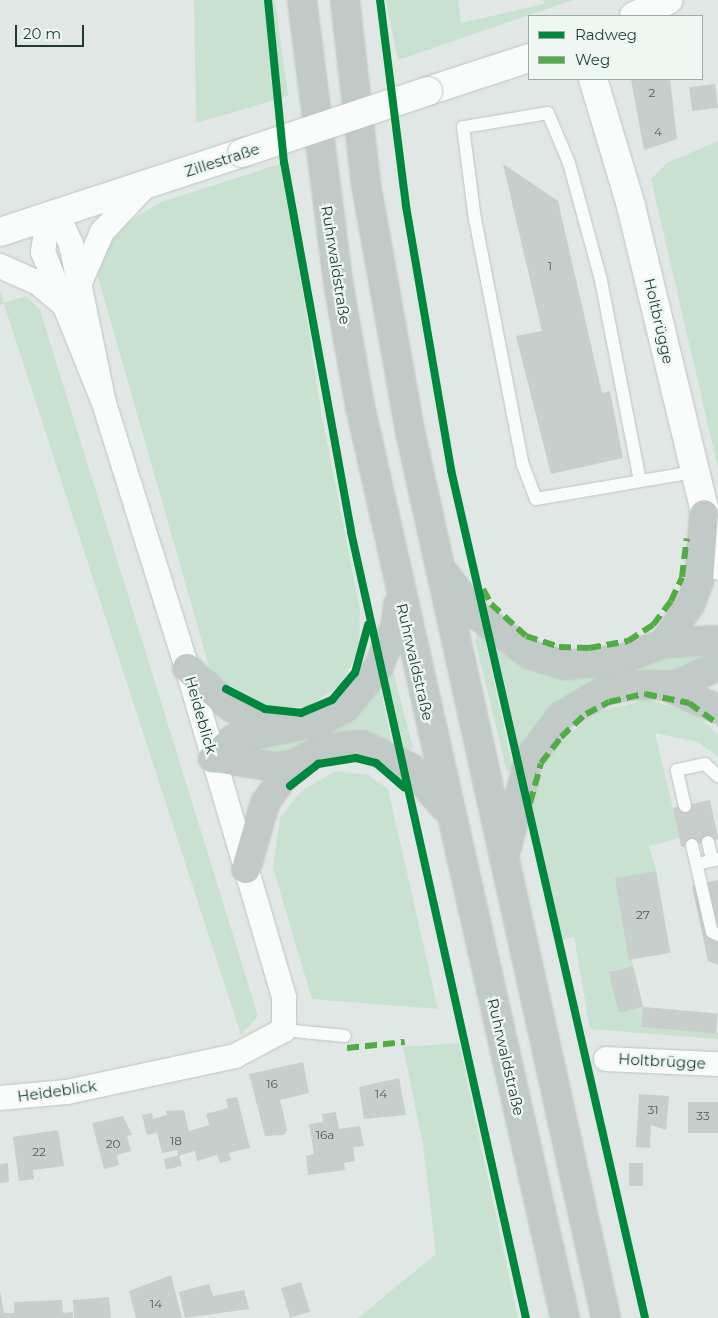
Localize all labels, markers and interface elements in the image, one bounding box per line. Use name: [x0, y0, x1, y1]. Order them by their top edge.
scale bar: [18, 15, 86, 47]
legend: [528, 15, 703, 80]
text: 20 m: [23, 24, 61, 43]
text: Radweg: [575, 25, 637, 44]
text: Weg: [575, 50, 610, 69]
house number: 2: [649, 86, 655, 100]
house number: 4: [654, 125, 662, 139]
street label: Zillestraße: [182, 139, 262, 181]
street label: Ruhrwaldstraße: [318, 204, 354, 326]
house number: 1: [548, 259, 552, 273]
street label: Holtbrügge: [640, 276, 678, 366]
street label: Ruhrwaldstraße: [393, 602, 437, 722]
street label: Heideblick: [181, 674, 221, 756]
house number: 27: [636, 908, 650, 922]
street label: Ruhrwaldstraße: [484, 997, 528, 1117]
street label: Holtbrügge: [618, 1050, 706, 1072]
street label: Heideblick: [16, 1077, 98, 1105]
house number: 16: [266, 1077, 278, 1091]
house number: 14: [375, 1087, 387, 1101]
house number: 31: [647, 1103, 659, 1117]
house number: 33: [696, 1109, 710, 1123]
house number: 16a: [316, 1128, 334, 1142]
house number: 18: [170, 1134, 182, 1148]
house number: 20: [106, 1137, 120, 1151]
house number: 22: [32, 1145, 46, 1159]
house number: 14: [150, 1297, 162, 1311]

